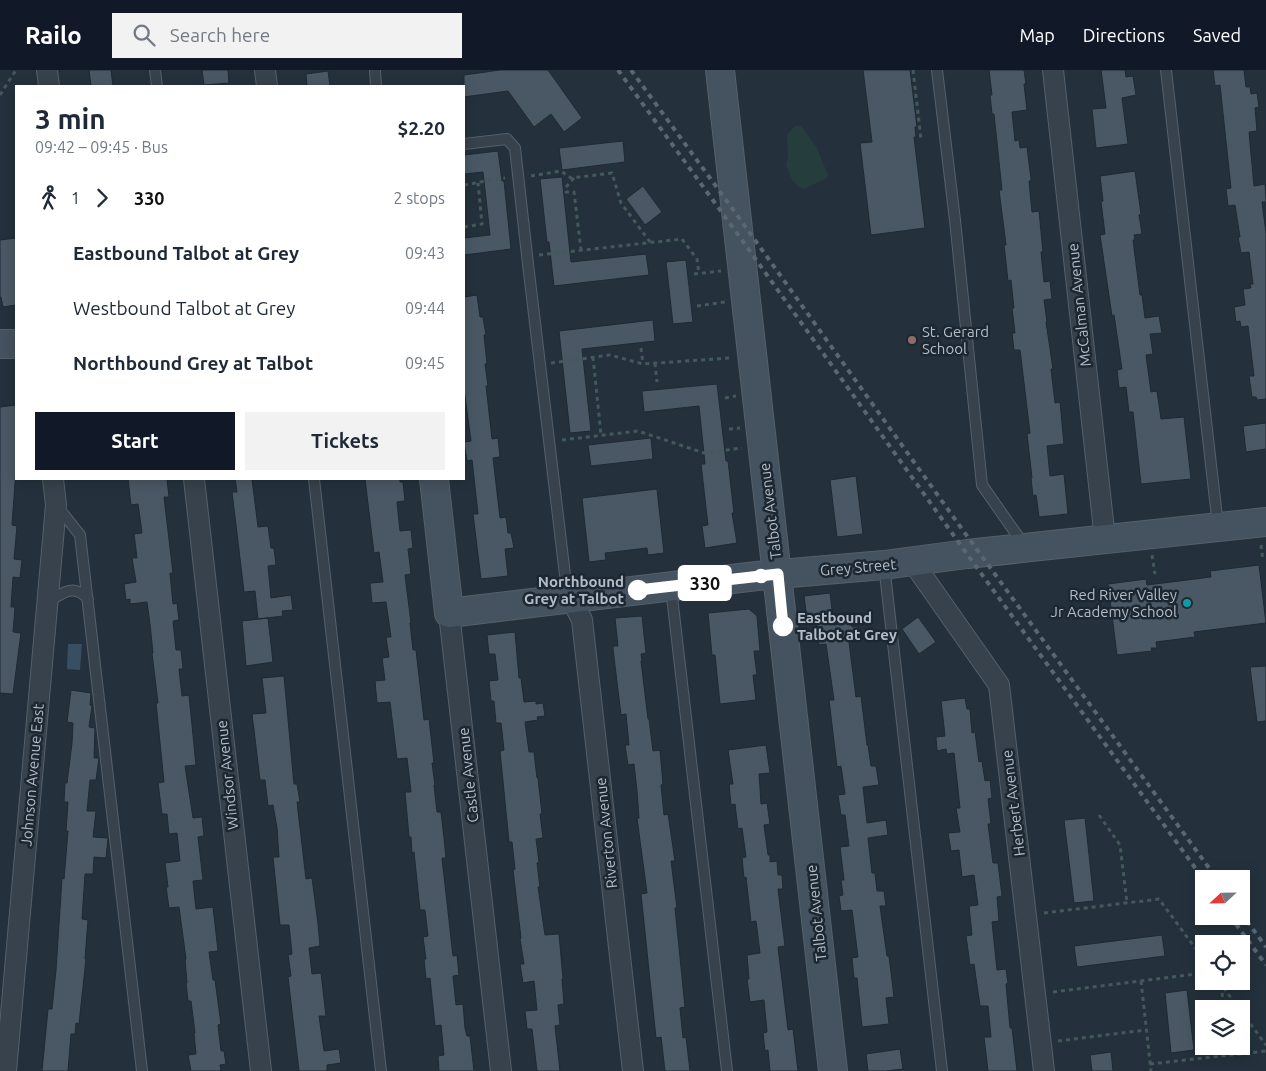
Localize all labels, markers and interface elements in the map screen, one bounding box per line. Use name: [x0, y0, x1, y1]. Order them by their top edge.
search box: [112, 13, 462, 58]
icon: search: [130, 21, 158, 49]
text: Railo: [25, 22, 82, 49]
text: Search here: [170, 24, 270, 46]
text: Map: [1019, 25, 1055, 45]
text: Directions: [1083, 25, 1165, 45]
text: Saved: [1193, 25, 1241, 45]
text: 3 min: [35, 103, 106, 134]
text: $2.20: [397, 117, 445, 139]
text: 09:42 – 09:45 · Bus: [35, 138, 168, 156]
icon: walk: [35, 184, 63, 212]
icon: forward: [88, 184, 116, 212]
text: 330: [134, 188, 165, 208]
text: 1: [71, 189, 80, 207]
text: 2 stops: [393, 189, 445, 207]
text: Eastbound Talbot at Grey: [73, 242, 299, 264]
street label: McCalman Avenue: [1064, 242, 1094, 368]
text: 09:43: [405, 244, 445, 262]
text: Westbound Talbot at Grey: [73, 297, 296, 319]
text: 09:44: [405, 299, 445, 317]
place label: St. Gerard School: [922, 323, 989, 357]
marker: St. Gerard School: [906, 334, 918, 346]
text: Northbound Grey at Talbot: [73, 352, 313, 374]
text: 09:45: [405, 354, 445, 372]
button: Start: [35, 412, 235, 470]
button: Tickets: [245, 412, 445, 470]
street label: Talbot Avenue: [756, 462, 784, 560]
street label: Grey Street: [819, 555, 897, 579]
line badge: 330: [676, 567, 734, 599]
unlabelled marker: [754, 569, 768, 583]
place label: Northbound Grey at Talbot: [524, 573, 625, 607]
text: 330: [690, 573, 720, 593]
marker: Northbound Grey at Talbot: [628, 580, 648, 600]
place label: Red River Valley Jr Academy School: [1051, 586, 1177, 620]
marker: Red River Valley Jr Academy School: [1181, 597, 1193, 609]
place label: Eastbound Talbot at Grey: [797, 609, 897, 643]
marker: Eastbound Talbot at Grey: [773, 616, 793, 636]
street label: Johnson Avenue East: [17, 703, 47, 847]
street label: Windsor Avenue: [213, 719, 241, 831]
street label: Castle Avenue: [455, 727, 481, 823]
street label: Herbert Avenue: [998, 749, 1028, 857]
street label: Riverton Avenue: [592, 777, 620, 889]
street label: Talbot Avenue: [802, 864, 830, 962]
north arrow: [1195, 870, 1250, 925]
map controls: [1195, 870, 1250, 1055]
button: locate: [1195, 935, 1250, 990]
button: layers: [1195, 1000, 1250, 1055]

